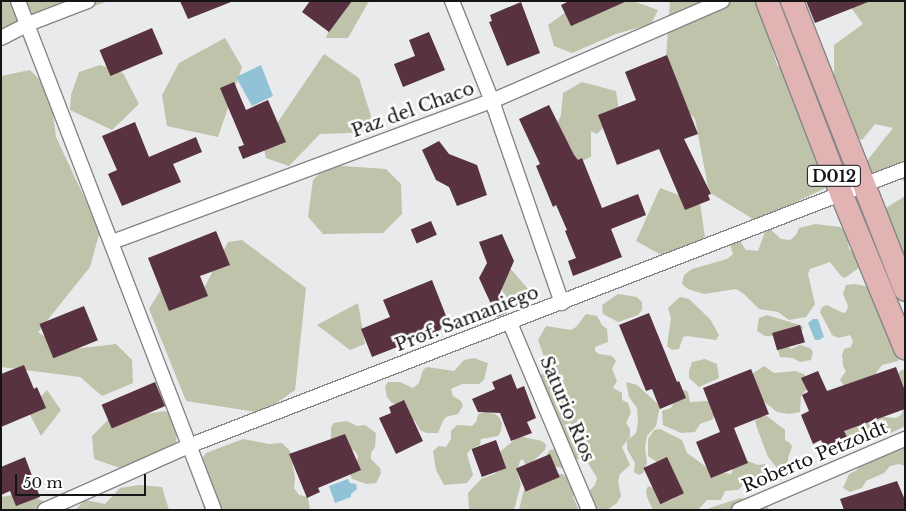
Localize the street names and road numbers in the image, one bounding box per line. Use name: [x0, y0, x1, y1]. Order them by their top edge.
street label: Paz del Chaco: [349, 78, 477, 142]
road number: D012: [806, 162, 862, 190]
street label: Prof. Samaniego: [392, 282, 542, 356]
street label: Saturio Rios: [535, 353, 599, 465]
street label: Roberto Petzoldt: [739, 417, 891, 497]

